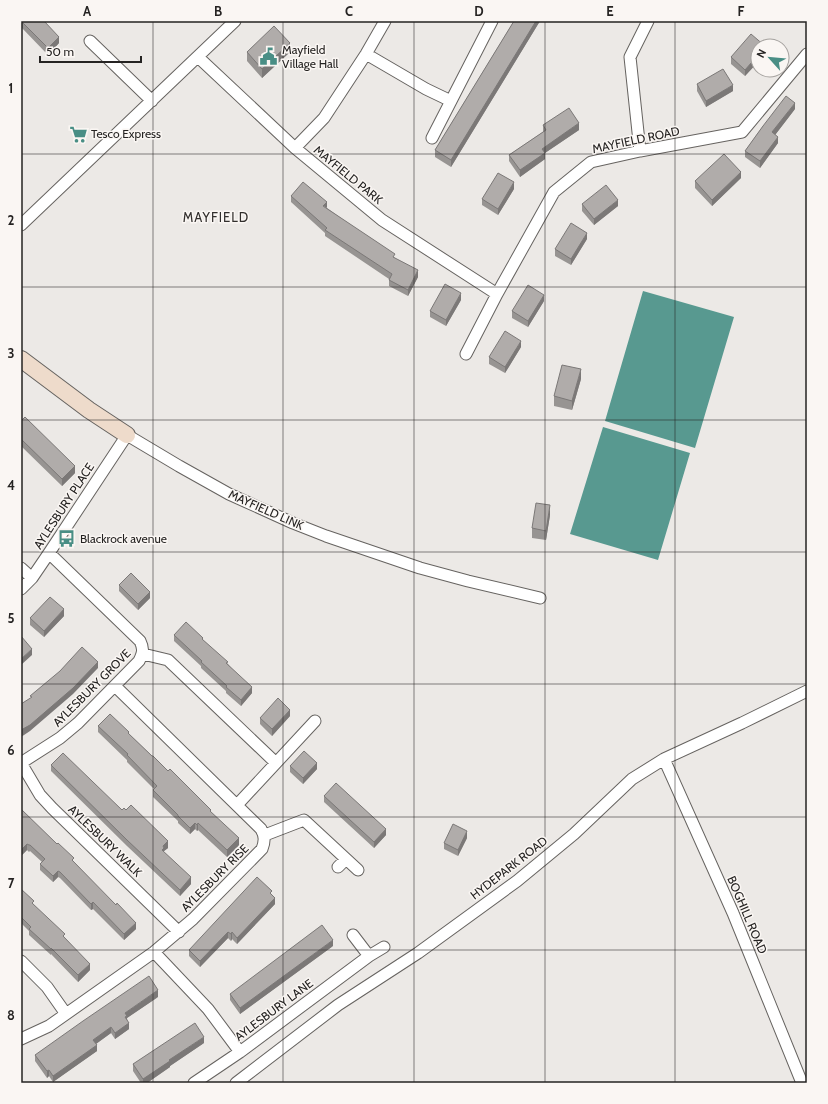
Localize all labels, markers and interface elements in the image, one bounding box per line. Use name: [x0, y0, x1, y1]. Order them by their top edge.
text: A: [83, 3, 92, 19]
text: B: [214, 3, 222, 19]
text: C: [345, 3, 353, 19]
text: D: [474, 3, 484, 19]
text: E: [606, 3, 614, 19]
text: F: [738, 3, 745, 19]
scale bar: [40, 38, 141, 64]
north arrow: [750, 38, 790, 78]
place label: Mayfield Village Hall: [282, 42, 339, 71]
text: 50 m: [46, 44, 74, 59]
public building icon: Mayfield Village Hall: [259, 47, 279, 67]
text: N: [753, 47, 769, 60]
text: 1: [9, 80, 13, 96]
street label: MAYFIELD ROAD: [591, 123, 681, 156]
supermarket icon: Tesco Express: [68, 124, 88, 144]
place label: Tesco Express: [91, 126, 161, 141]
street label: MAYFIELD PARK: [311, 142, 386, 207]
district label: MAYFIELD: [183, 209, 249, 225]
text: 2: [8, 212, 15, 228]
text: 3: [7, 345, 15, 361]
street label: AYLESBURY PLACE: [30, 460, 97, 552]
text: 4: [7, 477, 15, 493]
street label: MAYFIELD LINK: [226, 486, 306, 533]
bus stop icon: Blackrock avenue: [57, 529, 77, 549]
place label: Blackrock avenue: [80, 531, 167, 546]
text: 5: [8, 610, 15, 626]
street label: AYLESBURY GROVE: [50, 645, 134, 730]
text: 6: [7, 742, 15, 758]
street label: AYLESBURY WALK: [65, 802, 145, 880]
street label: HYDEPARK ROAD: [467, 833, 550, 902]
street label: AYLESBURY RISE: [178, 840, 252, 915]
street label: BOGHILL ROAD: [724, 874, 771, 956]
text: 7: [8, 875, 15, 891]
street label: AYLESBURY LANE: [232, 975, 316, 1044]
text: 8: [7, 1007, 15, 1023]

